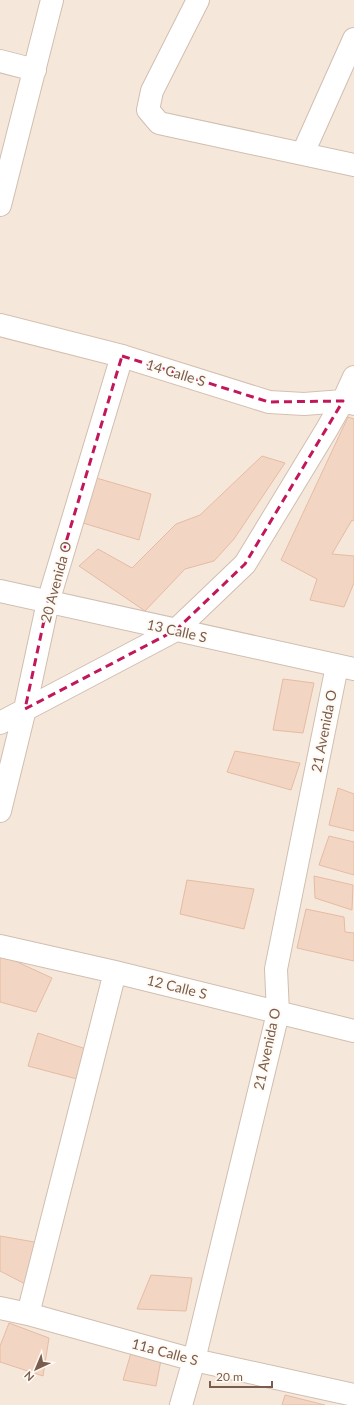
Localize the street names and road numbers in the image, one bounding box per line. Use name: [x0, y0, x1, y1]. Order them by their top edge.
street label: 14 Calle S: [144, 355, 208, 390]
street label: 20 Avenida O: [37, 539, 75, 624]
street label: 13 Calle S: [145, 615, 209, 646]
street label: 21 Avenida O: [307, 688, 340, 773]
street label: 12 Calle S: [145, 971, 209, 1002]
street label: 21 Avenida O: [250, 1006, 284, 1091]
street label: 11a Calle S: [130, 1334, 200, 1369]

